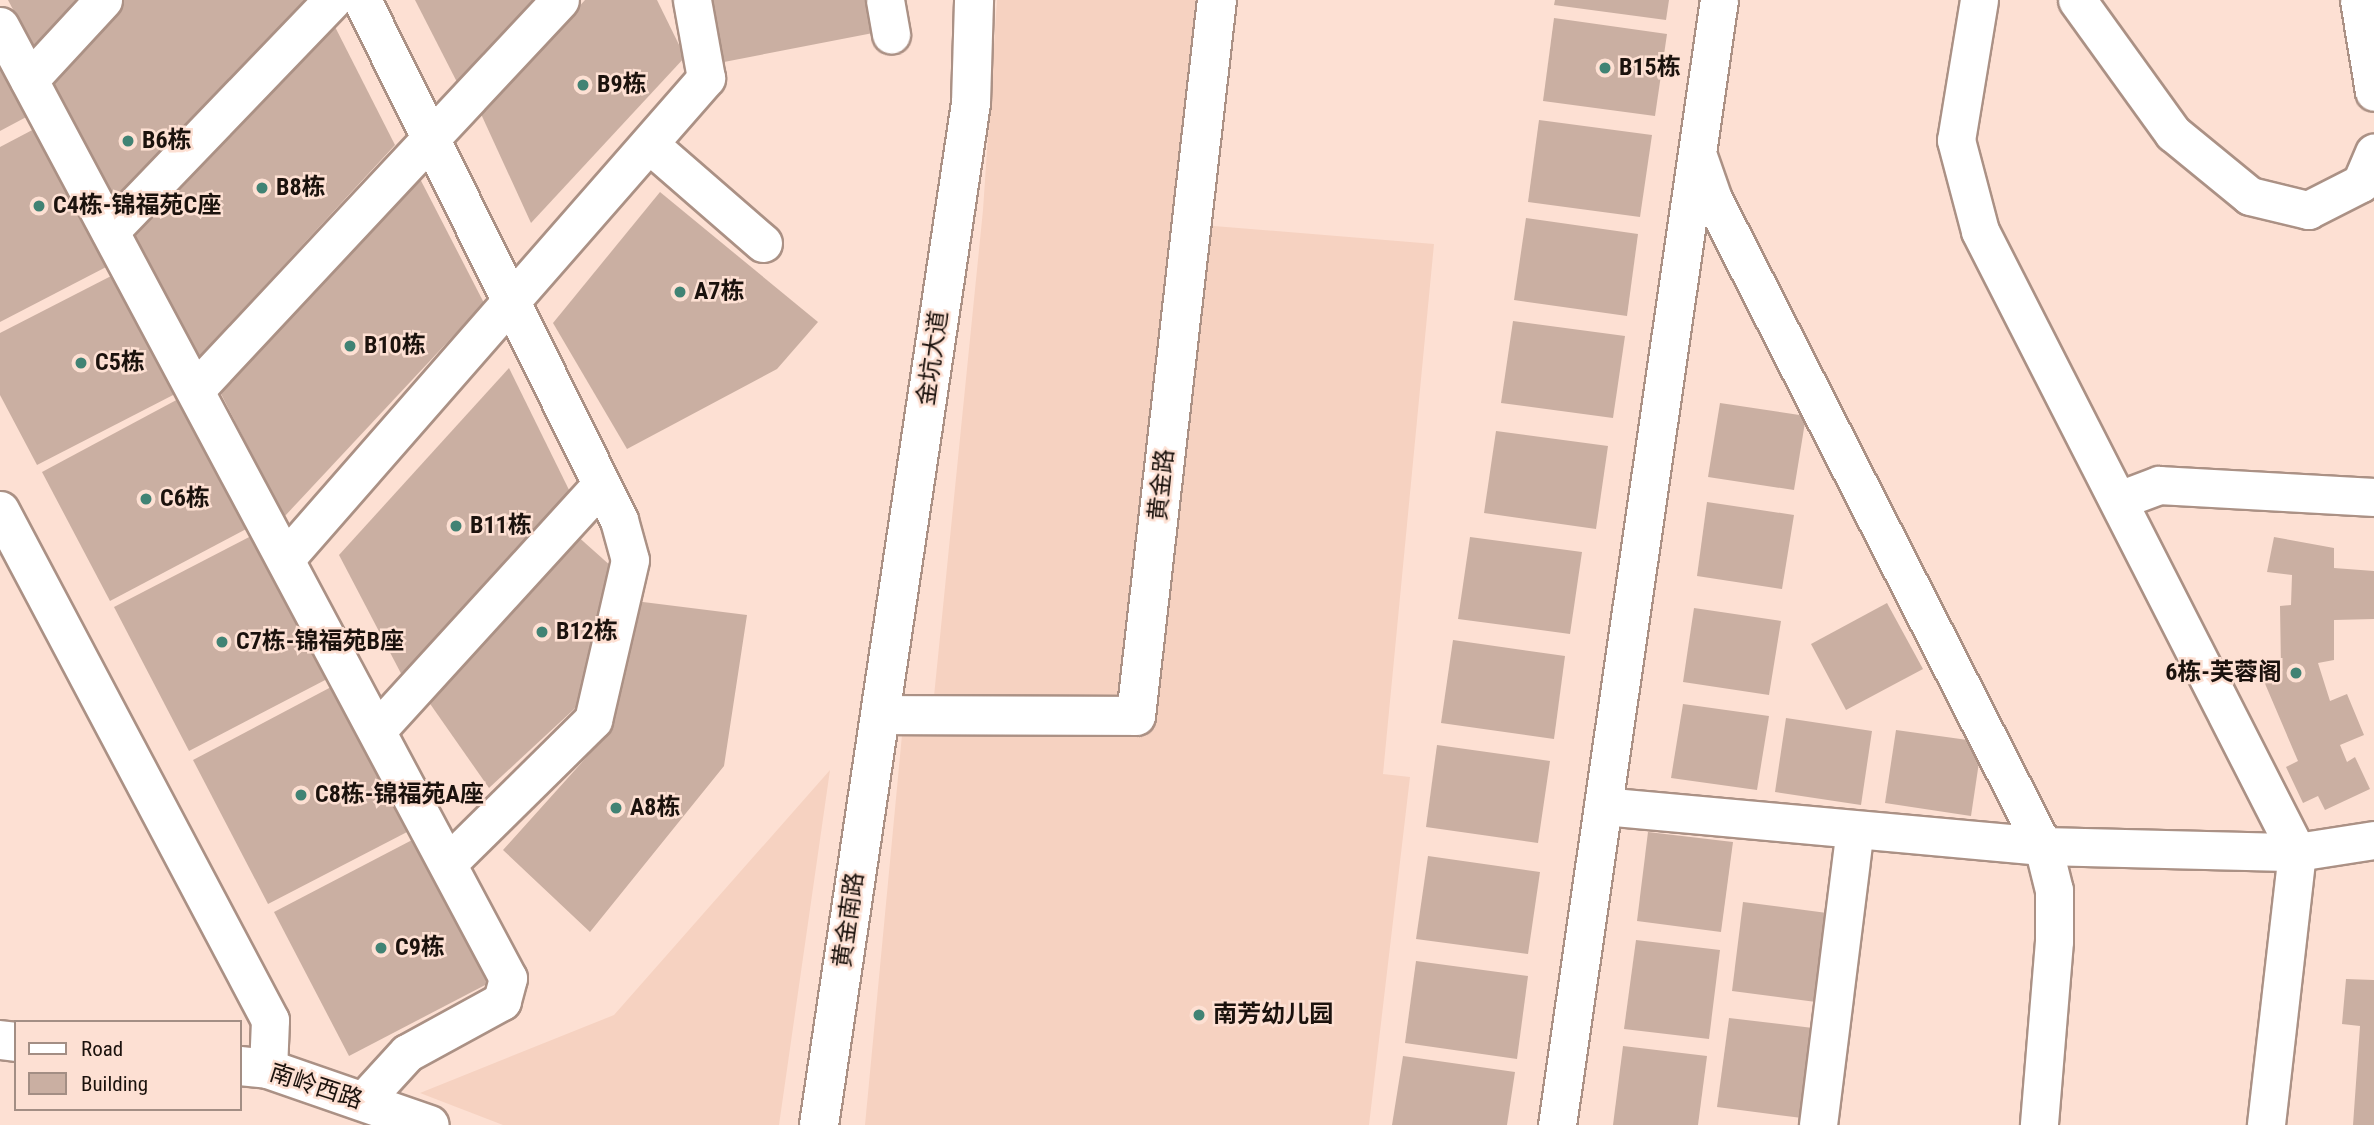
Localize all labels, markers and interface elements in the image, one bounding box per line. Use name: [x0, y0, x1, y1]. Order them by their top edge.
place label: B15栋: [1619, 54, 1681, 82]
marker: B15栋: [1597, 60, 1613, 76]
place label: B9栋: [597, 71, 647, 99]
marker: B9栋: [575, 77, 591, 93]
place label: B6栋: [142, 127, 192, 155]
marker: B6栋: [120, 133, 136, 149]
place label: B8栋: [276, 174, 326, 202]
marker: B8栋: [254, 180, 270, 196]
place label: C4栋-锦福苑C座: [53, 192, 221, 220]
marker: C4栋-锦福苑C座: [31, 198, 47, 214]
place label: A7栋: [694, 278, 744, 306]
marker: A7栋: [672, 284, 688, 300]
street label: 金坑大道: [912, 308, 954, 408]
place label: B10栋: [364, 332, 426, 360]
marker: B10栋: [342, 338, 358, 354]
place label: C5栋: [95, 349, 145, 377]
marker: C5栋: [73, 355, 89, 371]
street label: 黄金路: [1144, 448, 1180, 522]
place label: C6栋: [160, 485, 210, 513]
marker: C6栋: [138, 491, 154, 507]
place label: B11栋: [470, 512, 532, 540]
marker: B11栋: [448, 518, 464, 534]
place label: B12栋: [556, 618, 618, 646]
marker: B12栋: [534, 624, 550, 640]
place label: C7栋-锦福苑B座: [236, 628, 404, 656]
marker: C7栋-锦福苑B座: [214, 634, 230, 650]
place label: 6栋-芙蓉阁: [2165, 659, 2282, 687]
marker: 6栋-芙蓉阁: [2288, 665, 2304, 681]
place label: C8栋-锦福苑A座: [315, 781, 484, 809]
marker: C8栋-锦福苑A座: [293, 787, 309, 803]
place label: A8栋: [630, 794, 680, 822]
marker: A8栋: [608, 800, 624, 816]
street label: 黄金南路: [828, 870, 870, 970]
place label: C9栋: [395, 934, 445, 962]
marker: C9栋: [373, 940, 389, 956]
place label: 南芳幼儿园: [1213, 1001, 1333, 1029]
marker: 南芳幼儿园: [1191, 1007, 1207, 1023]
legend: [14, 1020, 242, 1111]
text: Road: [81, 1037, 123, 1061]
street label: 南岭西路: [266, 1058, 366, 1116]
text: Building: [81, 1072, 148, 1096]

